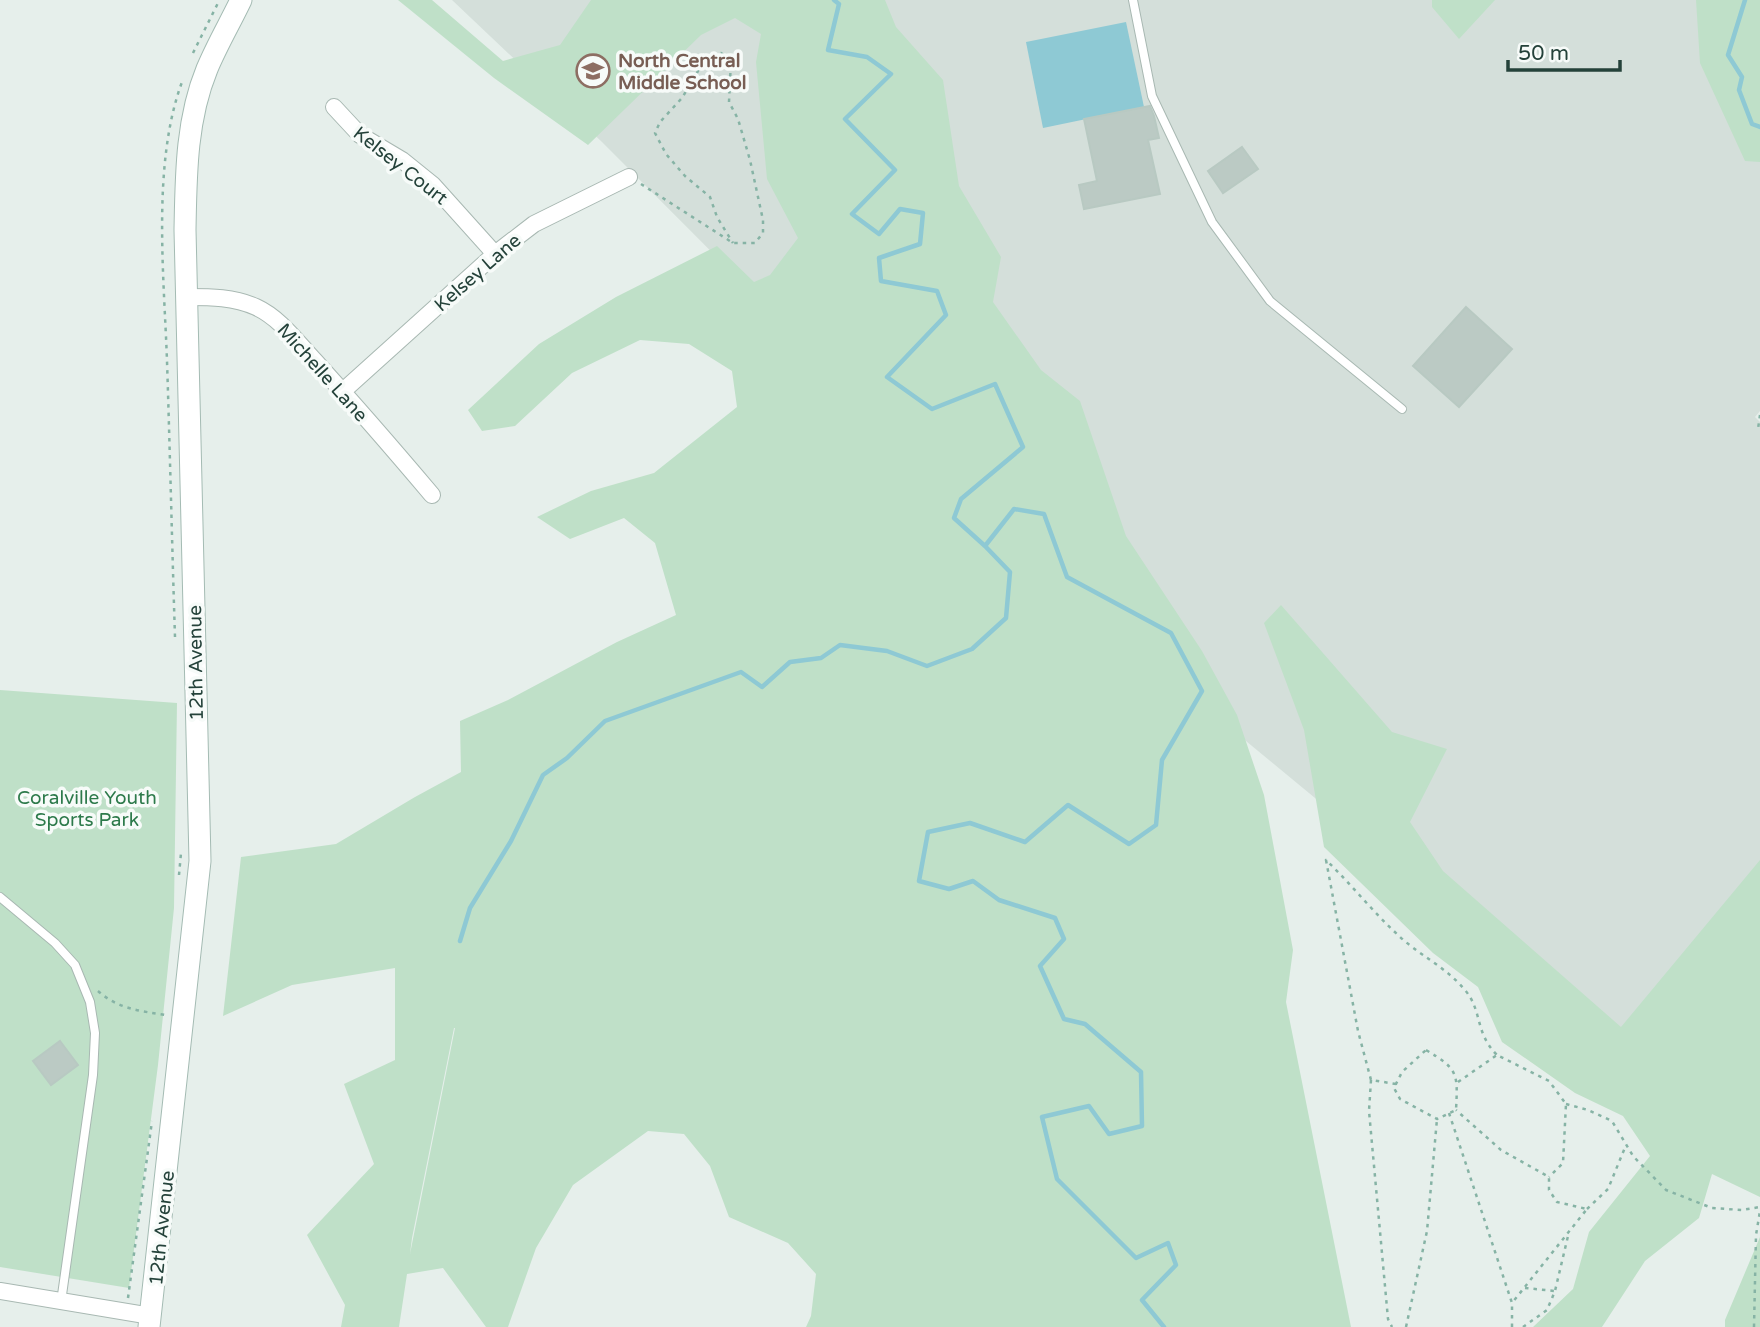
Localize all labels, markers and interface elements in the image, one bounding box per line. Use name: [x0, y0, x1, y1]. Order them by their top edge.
scale bar: [1508, 28, 1620, 72]
text: 50 m: [1518, 41, 1569, 66]
place label: North Central Middle School: [618, 50, 747, 94]
school or university icon: North Central Middle School: [574, 52, 612, 90]
street label: Kelsey Court: [349, 122, 452, 209]
street label: Kelsey Lane: [430, 229, 525, 316]
street label: Michelle Lane: [272, 319, 372, 426]
street label: 12th Avenue: [184, 605, 208, 721]
park label: Coralville Youth Sports Park: [17, 787, 157, 831]
street label: 12th Avenue: [145, 1169, 179, 1287]

